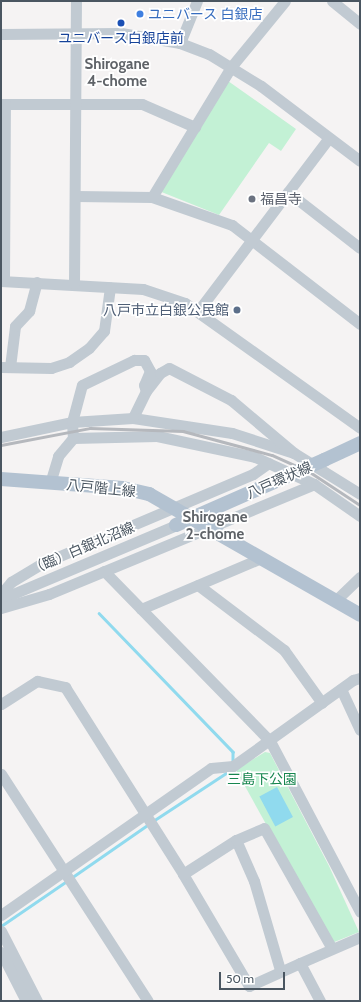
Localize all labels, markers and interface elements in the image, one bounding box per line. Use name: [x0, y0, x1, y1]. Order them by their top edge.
place label: ユニバース 白銀店: [148, 6, 263, 22]
marker: ユニバース 白銀店: [135, 9, 145, 19]
marker: ユニバース白銀店前: [116, 18, 126, 28]
place label: ユニバース白銀店前: [58, 30, 184, 46]
district label: Shirogane 4-chome: [85, 55, 149, 90]
place label: 福昌寺: [260, 191, 302, 207]
marker: 福昌寺: [247, 194, 257, 204]
place label: 八戸市立白銀公民館: [103, 302, 229, 318]
marker: 八戸市立白銀公民館: [232, 305, 242, 315]
street label: 八戸環状線: [244, 458, 314, 502]
street label: 八戸階上線: [65, 476, 137, 500]
district label: Shirogane 2-chome: [183, 508, 247, 543]
street label: （臨）白銀北沼線: [27, 518, 137, 578]
park label: 三島下公園: [227, 771, 297, 787]
scale bar: [221, 964, 287, 990]
text: 50 m: [226, 971, 254, 986]

